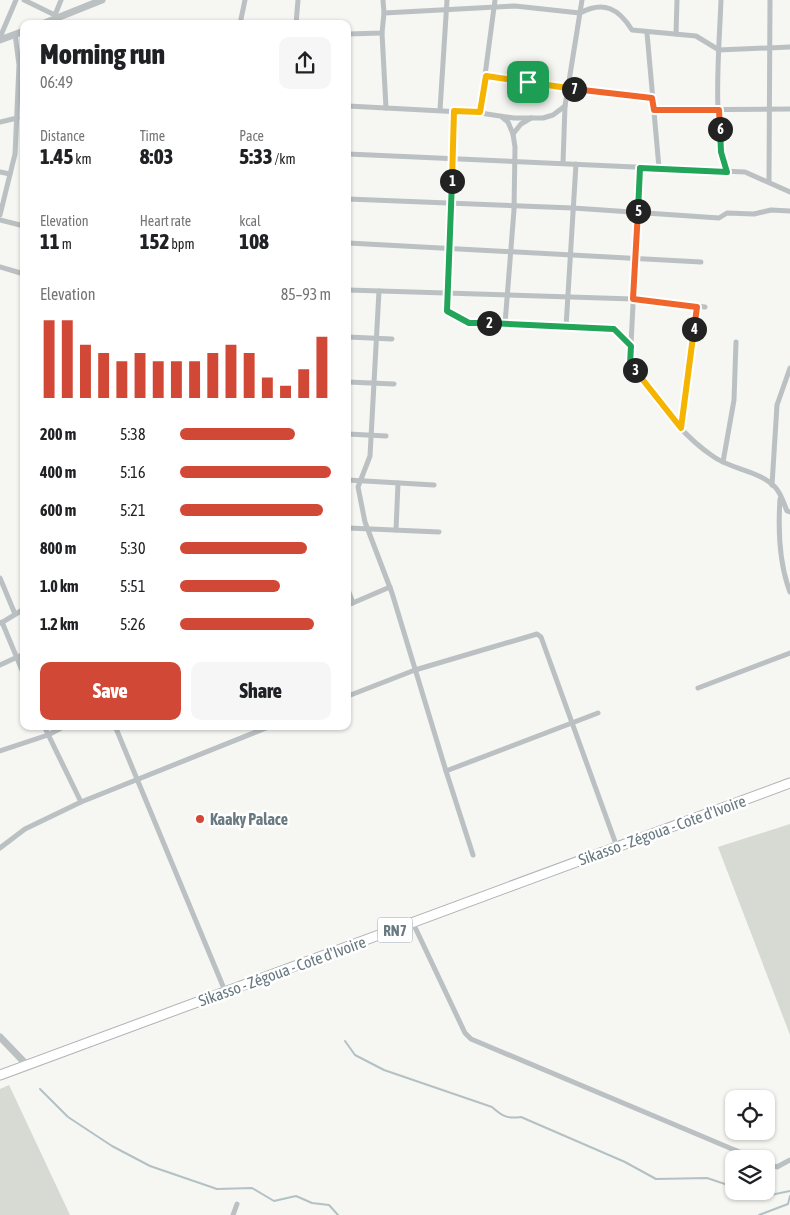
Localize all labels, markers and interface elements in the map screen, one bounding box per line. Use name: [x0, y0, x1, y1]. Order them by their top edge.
button: share: [279, 37, 331, 89]
text: Morning run: [40, 38, 165, 70]
pin: [507, 61, 549, 103]
icon: arrive: [514, 68, 542, 96]
text: 06:49: [40, 73, 73, 91]
pin: 7: [562, 76, 586, 102]
text: 7: [571, 81, 578, 97]
pin: 6: [708, 116, 732, 142]
text: 6: [717, 121, 724, 137]
text: Distance: [40, 128, 85, 144]
text: Time: [140, 128, 165, 144]
text: Pace: [239, 128, 264, 144]
text: 1.45: [40, 144, 73, 168]
text: 8:03: [140, 144, 173, 168]
text: 5:33: [239, 144, 273, 168]
text: km: [73, 151, 92, 167]
text: /km: [273, 151, 296, 167]
pin: 1: [440, 168, 464, 194]
text: 1: [449, 173, 456, 189]
pin: 5: [626, 198, 650, 224]
text: 5: [635, 203, 642, 219]
text: Elevation: [40, 213, 89, 229]
text: Heart rate: [140, 213, 191, 229]
text: kcal: [239, 213, 261, 229]
text: 11: [40, 229, 60, 253]
text: 152: [140, 229, 169, 253]
text: 108: [239, 229, 269, 253]
text: m: [60, 236, 72, 252]
text: bpm: [169, 236, 195, 252]
text: Elevation: [40, 285, 95, 303]
text: 85–93 m: [281, 285, 331, 303]
pin: 2: [476, 310, 502, 336]
text: 2: [486, 315, 493, 331]
pin: 4: [682, 316, 706, 342]
text: 4: [691, 321, 698, 337]
pin: 3: [622, 358, 648, 382]
text: 3: [632, 362, 639, 378]
text: 200 m: [40, 425, 76, 443]
text: 5:38: [120, 425, 145, 443]
text: 400 m: [40, 463, 76, 481]
text: 5:16: [120, 463, 145, 481]
text: 600 m: [40, 501, 76, 519]
text: 5:21: [120, 501, 145, 519]
text: 800 m: [40, 539, 76, 557]
text: 5:30: [120, 539, 145, 557]
text: 1.0 km: [40, 577, 79, 595]
text: 5:51: [120, 577, 145, 595]
text: 1.2 km: [40, 615, 79, 633]
text: 5:26: [120, 615, 145, 633]
button: Save: [40, 662, 181, 720]
button: Share: [191, 662, 331, 720]
street label: Sikasso - Zégoua - Cote d'Ivoire: [576, 791, 748, 870]
place label: Kaaky Palace: [210, 810, 288, 828]
marker: Kaaky Palace: [194, 813, 206, 825]
road number: RN7: [378, 918, 412, 942]
street label: Sikasso - Zégoua - Cote d'Ivoire: [196, 932, 368, 1011]
map controls: [725, 1090, 775, 1200]
button: locate: [725, 1090, 775, 1140]
button: layers: [725, 1150, 775, 1200]

